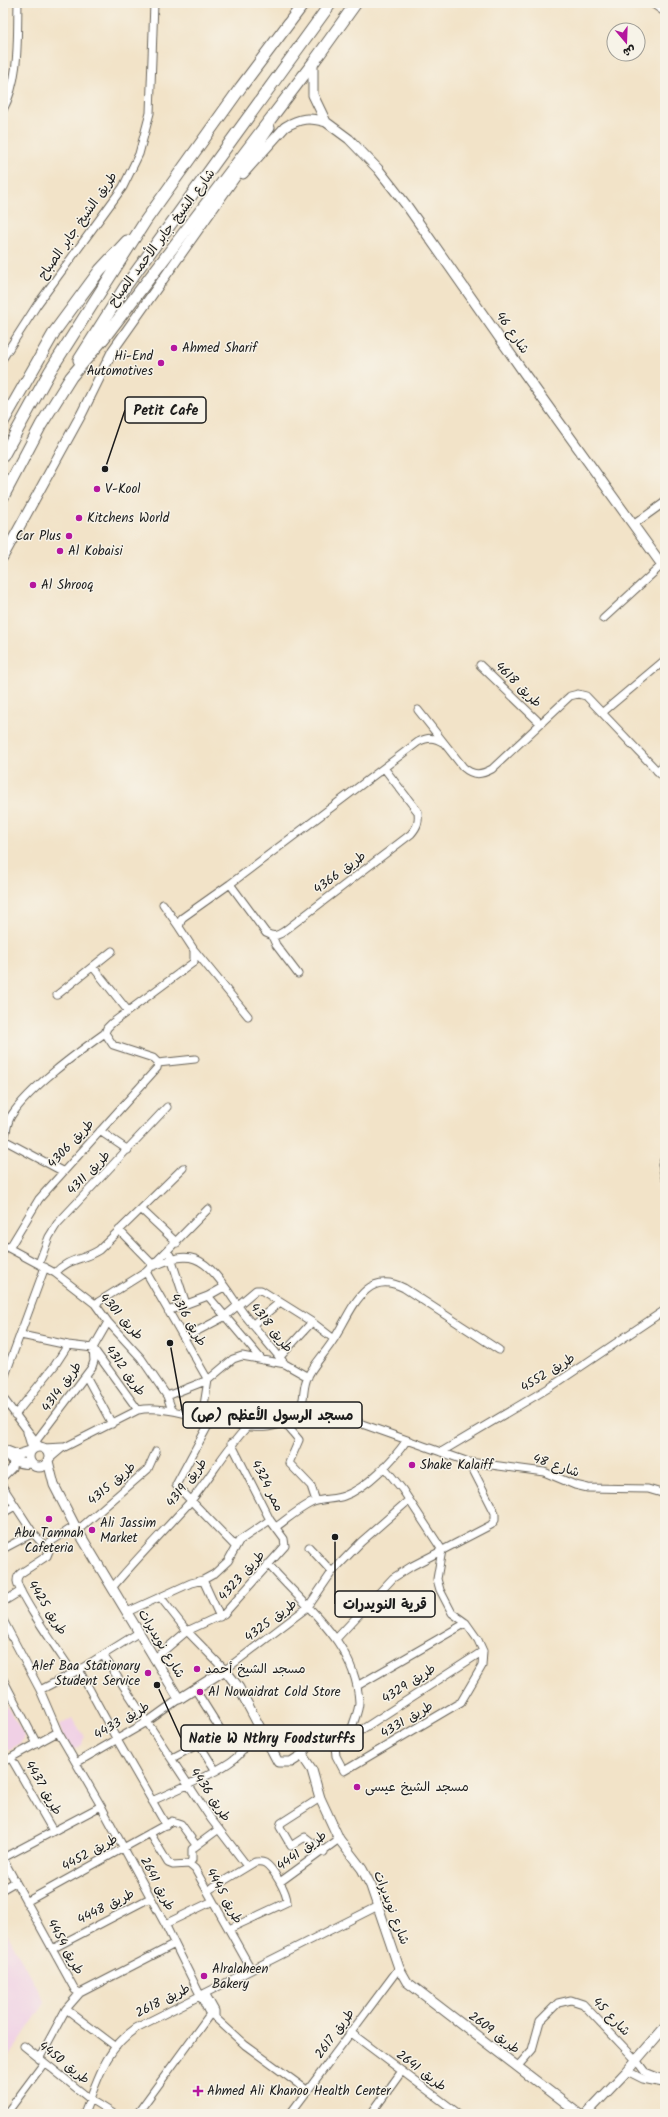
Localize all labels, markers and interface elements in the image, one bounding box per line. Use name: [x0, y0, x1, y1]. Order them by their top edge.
north arrow: [606, 22, 646, 62]
text: ش: [620, 40, 638, 61]
street label: شارع الشيخ جابر الأحمد الصباح: [103, 165, 221, 311]
street label: طريق الشيخ جابر الصباح: [33, 168, 123, 284]
street label: شارع 46: [490, 307, 534, 359]
place label: Ahmed Sharif: [182, 338, 258, 359]
marker: Ahmed Sharif: [169, 343, 179, 353]
place label: Hi-End Automotives: [87, 346, 154, 382]
marker: Hi-End Automotives: [156, 358, 166, 368]
callout: Petit Cafe: [125, 397, 206, 423]
text: Petit Cafe: [134, 400, 199, 422]
place label: V-Kool: [105, 479, 141, 500]
marker: V-Kool: [92, 484, 102, 494]
place label: Kitchens World: [87, 508, 170, 529]
marker: Kitchens World: [74, 513, 84, 523]
place label: Car Plus: [16, 526, 61, 547]
marker: Car Plus: [64, 531, 74, 541]
place label: Al Kobaisi: [68, 541, 123, 562]
marker: Al Kobaisi: [55, 546, 65, 556]
place label: Al Shrooq: [41, 575, 93, 596]
marker: Al Shrooq: [28, 580, 38, 590]
street label: طريق 4618: [490, 657, 546, 713]
street label: طريق 4366: [309, 846, 371, 900]
street label: طريق 4306: [43, 1115, 99, 1173]
street label: طريق 4311: [62, 1146, 116, 1200]
street label: طريق 4301: [94, 1289, 148, 1345]
street label: طريق 4316: [164, 1289, 212, 1351]
street label: طريق 4318: [244, 1298, 298, 1358]
street label: طريق 4312: [99, 1341, 151, 1401]
street label: طريق 4552: [516, 1348, 580, 1398]
street label: طريق 4314: [36, 1357, 88, 1417]
callout: مسجد الرسول الأعظم (ص): [183, 1402, 362, 1428]
text: مسجد الرسول الأعظم (ص): [191, 1405, 353, 1427]
street label: شارع 48: [530, 1449, 582, 1483]
street label: طريق 4319: [161, 1454, 213, 1512]
place label: Shake Kalaiff: [420, 1455, 494, 1476]
street label: ممر 4324: [245, 1456, 289, 1516]
street label: طريق 4315: [83, 1457, 141, 1511]
marker: Shake Kalaiff: [407, 1460, 417, 1470]
place label: Ali Jassim Market: [100, 1513, 156, 1549]
marker: Abu Tamnah Cafeteria: [44, 1514, 54, 1524]
place label: Abu Tamnah Cafeteria: [14, 1523, 84, 1559]
marker: Ali Jassim Market: [87, 1525, 97, 1535]
street label: طريق 4323: [213, 1546, 271, 1606]
street label: طريق 4425: [22, 1576, 72, 1640]
callout: قرية النويدرات: [335, 1591, 435, 1617]
street label: طريق 4325: [240, 1594, 302, 1648]
text: قرية النويدرات: [343, 1594, 427, 1616]
street label: شارع نويديرات: [132, 1605, 190, 1683]
place label: Alef Baa Stationary Student Service: [32, 1656, 141, 1692]
place label: مسجد الشيخ أحمد: [205, 1659, 306, 1680]
street label: طريق 4329: [378, 1659, 440, 1709]
marker: مسجد الشيخ أحمد: [192, 1664, 202, 1674]
marker: Alef Baa Stationary Student Service: [143, 1668, 153, 1678]
place label: Al Nowaidrat Cold Store: [208, 1682, 341, 1703]
marker: Al Nowaidrat Cold Store: [195, 1687, 205, 1697]
street label: طريق 4433: [90, 1696, 154, 1746]
street label: طريق 4331: [376, 1696, 438, 1744]
callout: Natie W Nthry Foodsturffs: [181, 1725, 363, 1751]
text: Natie W Nthry Foodsturffs: [189, 1728, 356, 1750]
street label: طريق 4437: [19, 1757, 67, 1819]
street label: طريق 4436: [184, 1764, 236, 1826]
place label: مسجد الشيخ عيسى: [365, 1777, 469, 1798]
marker: مسجد الشيخ عيسى: [352, 1782, 362, 1792]
street label: طريق 4441: [272, 1825, 332, 1877]
street label: طريق 4452: [58, 1829, 122, 1877]
street label: طريق 2641: [134, 1853, 180, 1915]
street label: طريق 4445: [200, 1864, 248, 1928]
street label: شارع نويديرات: [367, 1868, 415, 1948]
street label: طريق 4448: [74, 1884, 138, 1930]
street label: طريق 4454: [41, 1915, 89, 1979]
place label: Alralaheen Bakery: [212, 1959, 268, 1995]
marker: Alralaheen Bakery: [199, 1971, 209, 1981]
street label: طريق 2618: [132, 1978, 194, 2024]
street label: شارع 45: [587, 1993, 635, 2041]
street label: طريق 2617: [310, 2005, 360, 2063]
street label: طريق 2609: [464, 2007, 524, 2059]
street label: طريق 4450: [34, 2036, 94, 2090]
street label: طريق 2641: [391, 2045, 451, 2097]
place label: Ahmed Ali Khanoo Health Center: [207, 2081, 391, 2102]
marker: Ahmed Ali Khanoo Health Center: [192, 2085, 204, 2097]

